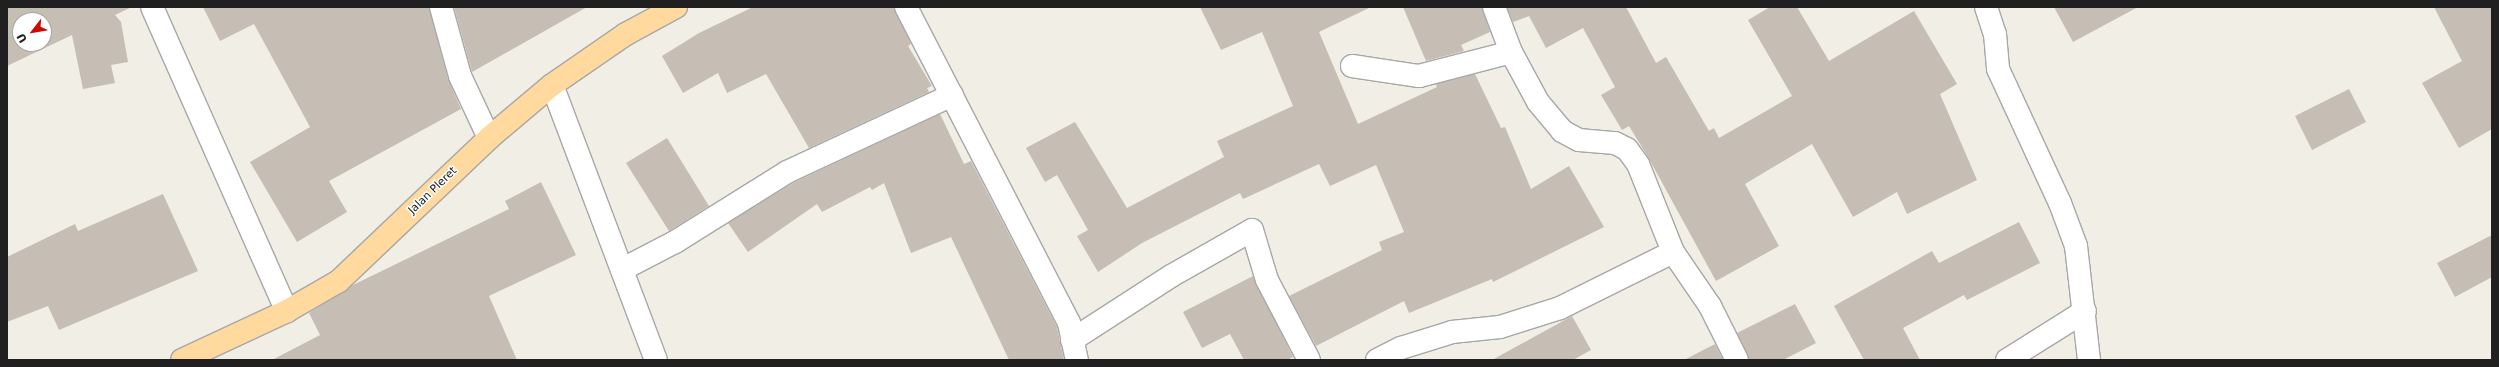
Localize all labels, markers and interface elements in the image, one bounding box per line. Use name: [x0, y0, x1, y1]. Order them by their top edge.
north arrow: [12, 12, 52, 52]
text: U: [14, 31, 30, 45]
street label: Jalan Pleret: [406, 165, 460, 217]

